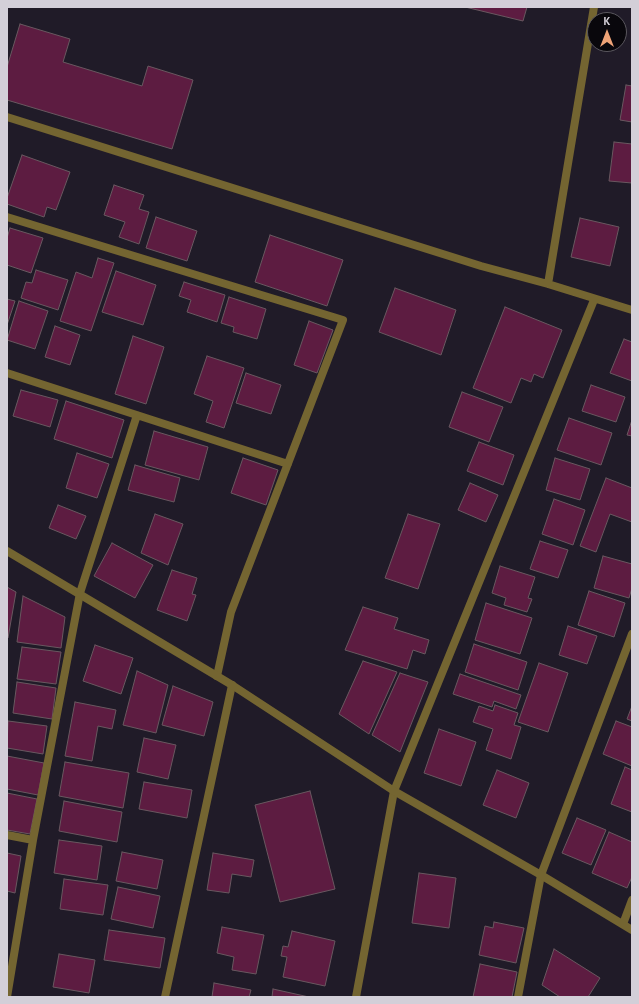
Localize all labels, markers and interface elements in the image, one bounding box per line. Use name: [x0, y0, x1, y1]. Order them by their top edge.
north arrow: [587, 12, 627, 52]
text: K: [604, 14, 610, 28]

